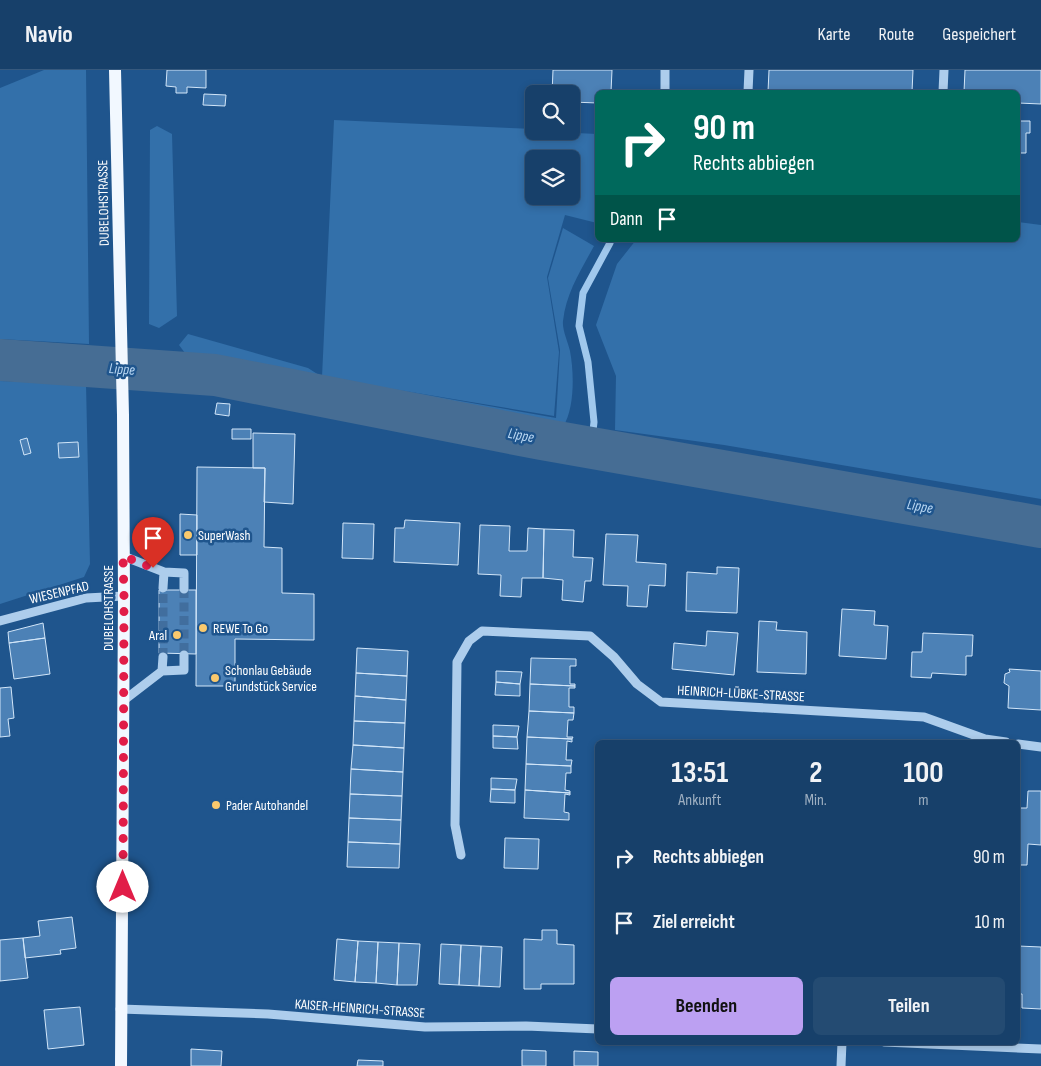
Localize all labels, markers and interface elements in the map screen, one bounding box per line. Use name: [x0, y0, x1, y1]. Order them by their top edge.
text: Navio: [25, 20, 73, 49]
text: Karte: [818, 24, 851, 45]
text: Route: [879, 24, 914, 45]
text: Gespeichert: [942, 24, 1016, 45]
map controls: [525, 85, 580, 205]
button: search: [525, 85, 580, 140]
text: 90 m: [693, 107, 755, 150]
icon: right: [610, 110, 675, 175]
button: layers: [525, 150, 580, 205]
text: Rechts abbiegen: [693, 150, 815, 177]
street label: DUBELOHSTRASSE: [94, 160, 113, 246]
icon: arrive: [653, 205, 681, 233]
text: Dann: [610, 208, 643, 231]
water label: Lippe: [108, 359, 136, 380]
water label: Lippe: [506, 424, 536, 447]
water label: Lippe: [905, 495, 935, 518]
pin: [132, 517, 174, 568]
icon: arrive: [139, 524, 167, 552]
place label: SuperWash: [198, 527, 250, 544]
marker: SuperWash: [182, 529, 194, 541]
street label: DUBELOHSTRASSE: [100, 565, 117, 651]
street label: WIESENPFAD: [28, 577, 91, 608]
place label: REWE To Go: [213, 620, 268, 637]
marker: REWE To Go: [197, 622, 209, 634]
place label: Aral: [148, 627, 167, 644]
marker: Aral: [171, 629, 183, 641]
place label: Schonlau Gebäude Grundstück Service: [225, 662, 317, 695]
marker: Schonlau Gebäude Grundstück Service: [209, 672, 221, 684]
street label: HEINRICH-LÜBKE-STRASSE: [677, 682, 805, 705]
text: 13:51: [671, 755, 728, 791]
text: 2: [809, 755, 822, 791]
text: 100: [903, 755, 944, 791]
text: Ankunft: [678, 791, 721, 810]
text: Min.: [805, 791, 827, 810]
text: m: [918, 791, 929, 810]
place label: Pader Autohandel: [226, 797, 308, 814]
marker: Pader Autohandel: [210, 799, 222, 811]
icon: right: [610, 844, 638, 872]
text: Rechts abbiegen: [653, 846, 764, 869]
text: 90 m: [973, 846, 1005, 869]
position arrow: [96, 860, 148, 912]
icon: arrive: [610, 909, 638, 937]
text: Ziel erreicht: [653, 911, 735, 934]
text: 10 m: [975, 911, 1005, 934]
button: Beenden: [610, 977, 803, 1035]
button: Teilen: [813, 977, 1005, 1035]
street label: KAISER-HEINRICH-STRASSE: [294, 995, 426, 1022]

